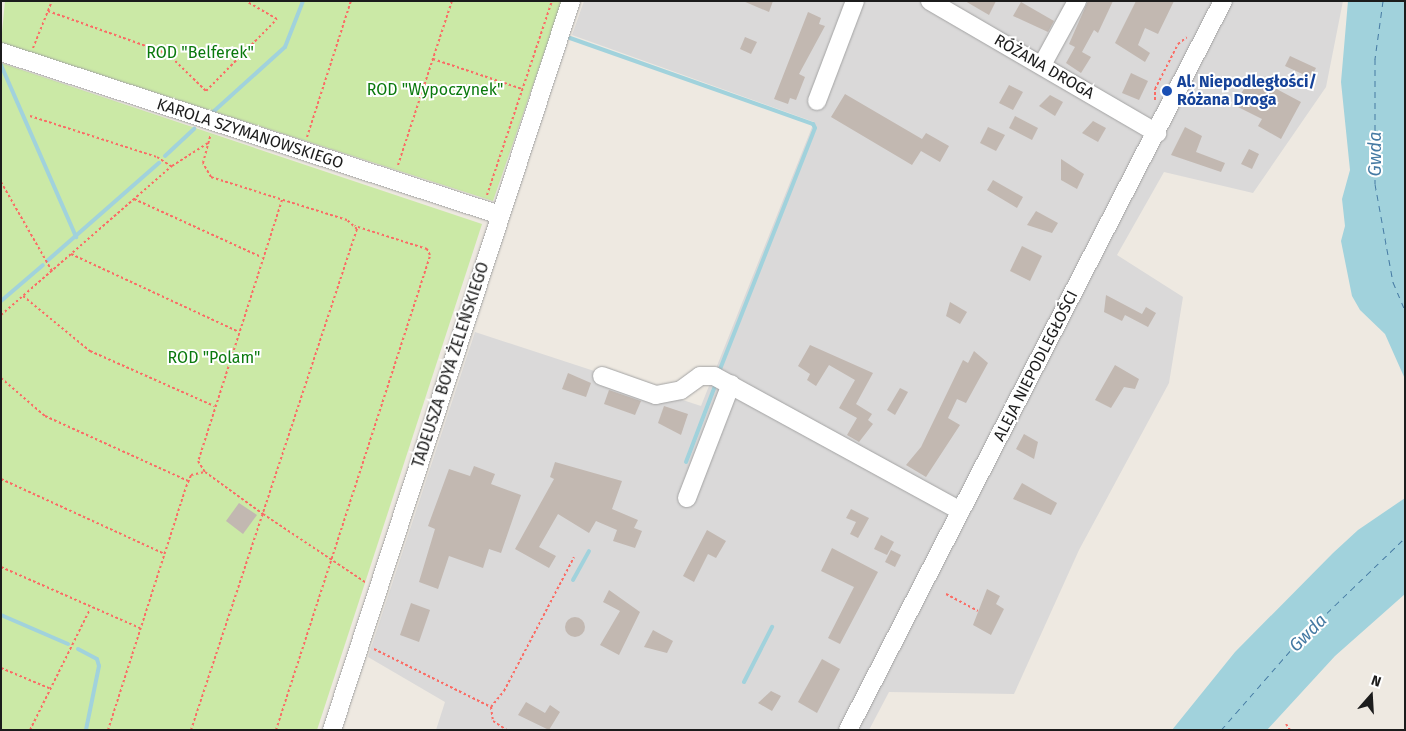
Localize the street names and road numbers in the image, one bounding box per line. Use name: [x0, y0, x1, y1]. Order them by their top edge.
street label: RÓŻANA DROGA: [991, 31, 1097, 103]
street label: KAROLA SZYMANOWSKIEGO: [154, 95, 346, 173]
street label: TADEUSZA BOYA ŻELEŃSKIEGO: [409, 260, 493, 470]
street label: ALEJA NIEPODLEGŁOŚCI: [990, 288, 1082, 444]

